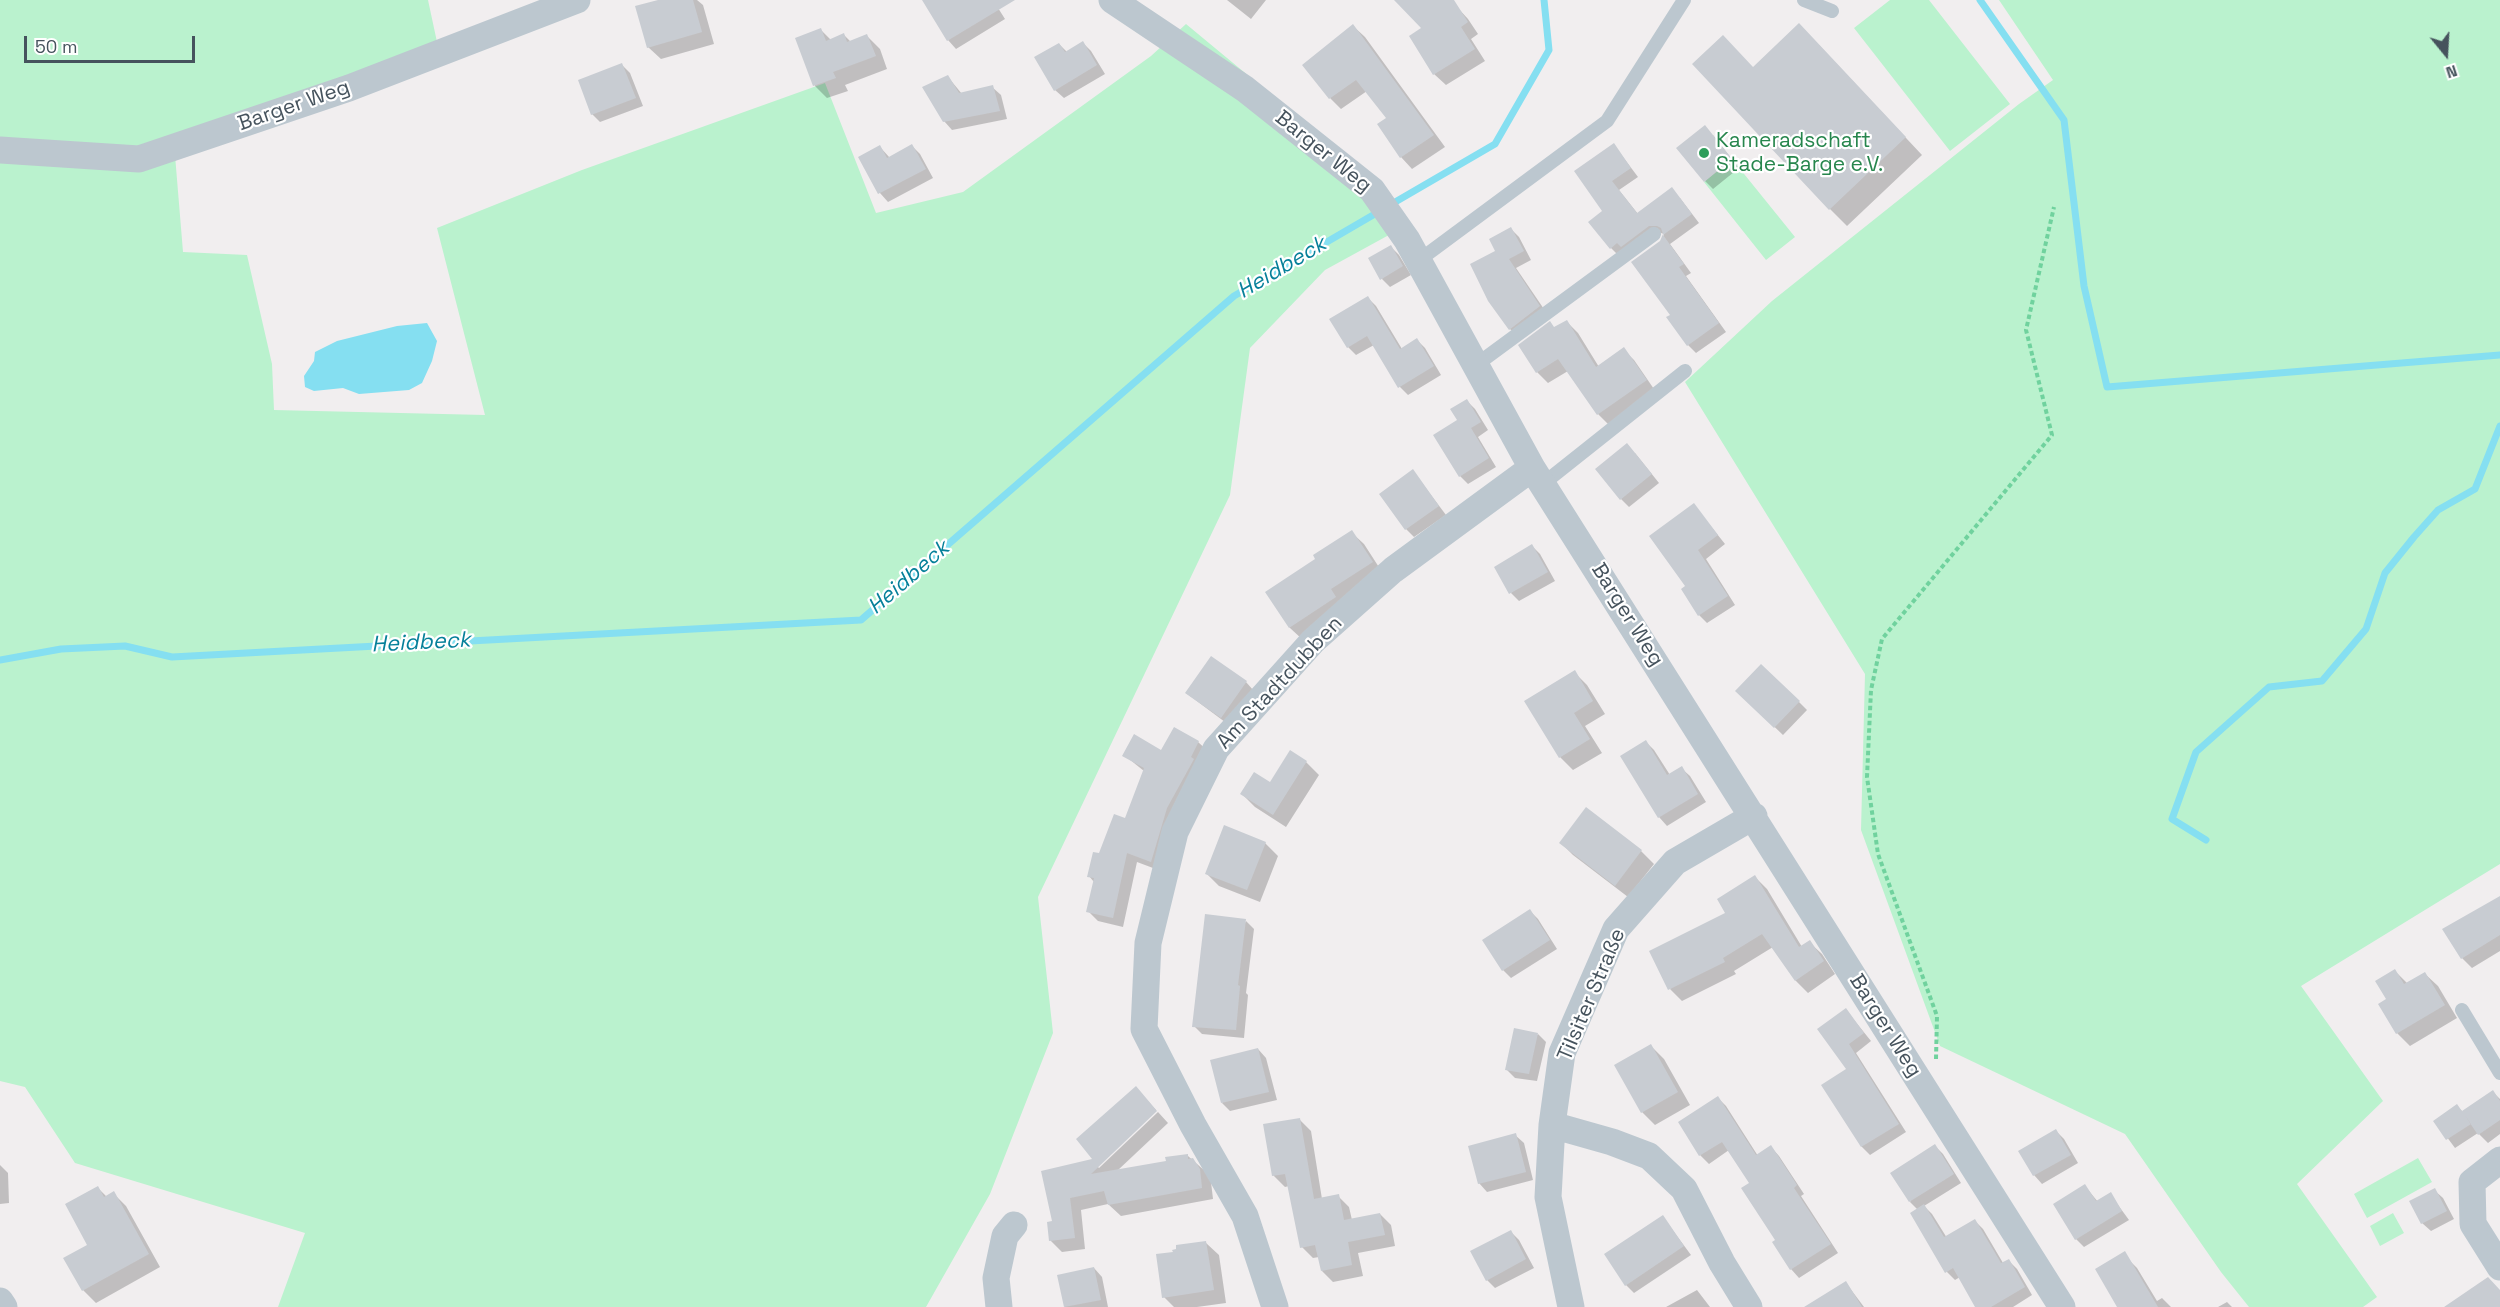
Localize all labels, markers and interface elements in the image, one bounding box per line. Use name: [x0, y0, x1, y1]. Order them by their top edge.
scale bar: [27, 24, 198, 62]
north arrow: [2416, 24, 2476, 84]
text: 50 m: [35, 35, 77, 58]
text: N: [2443, 60, 2460, 83]
street label: Barger Weg: [235, 75, 353, 137]
street label: Barger Weg: [1270, 105, 1376, 199]
place label: Kameradschaft Stade-Barge e.V.: [1716, 128, 1883, 178]
marker: Kameradschaft Stade-Barge e.V.: [1697, 146, 1711, 160]
water label: Heidbeck: [1233, 231, 1331, 305]
water label: Heidbeck: [863, 535, 955, 621]
street label: Barger Weg: [1585, 559, 1669, 671]
street label: Am Stadtdubben: [1212, 611, 1348, 755]
water label: Heidbeck: [371, 627, 471, 659]
street label: Tilsiter Straße: [1553, 925, 1631, 1065]
street label: Barger Weg: [1843, 970, 1927, 1082]

